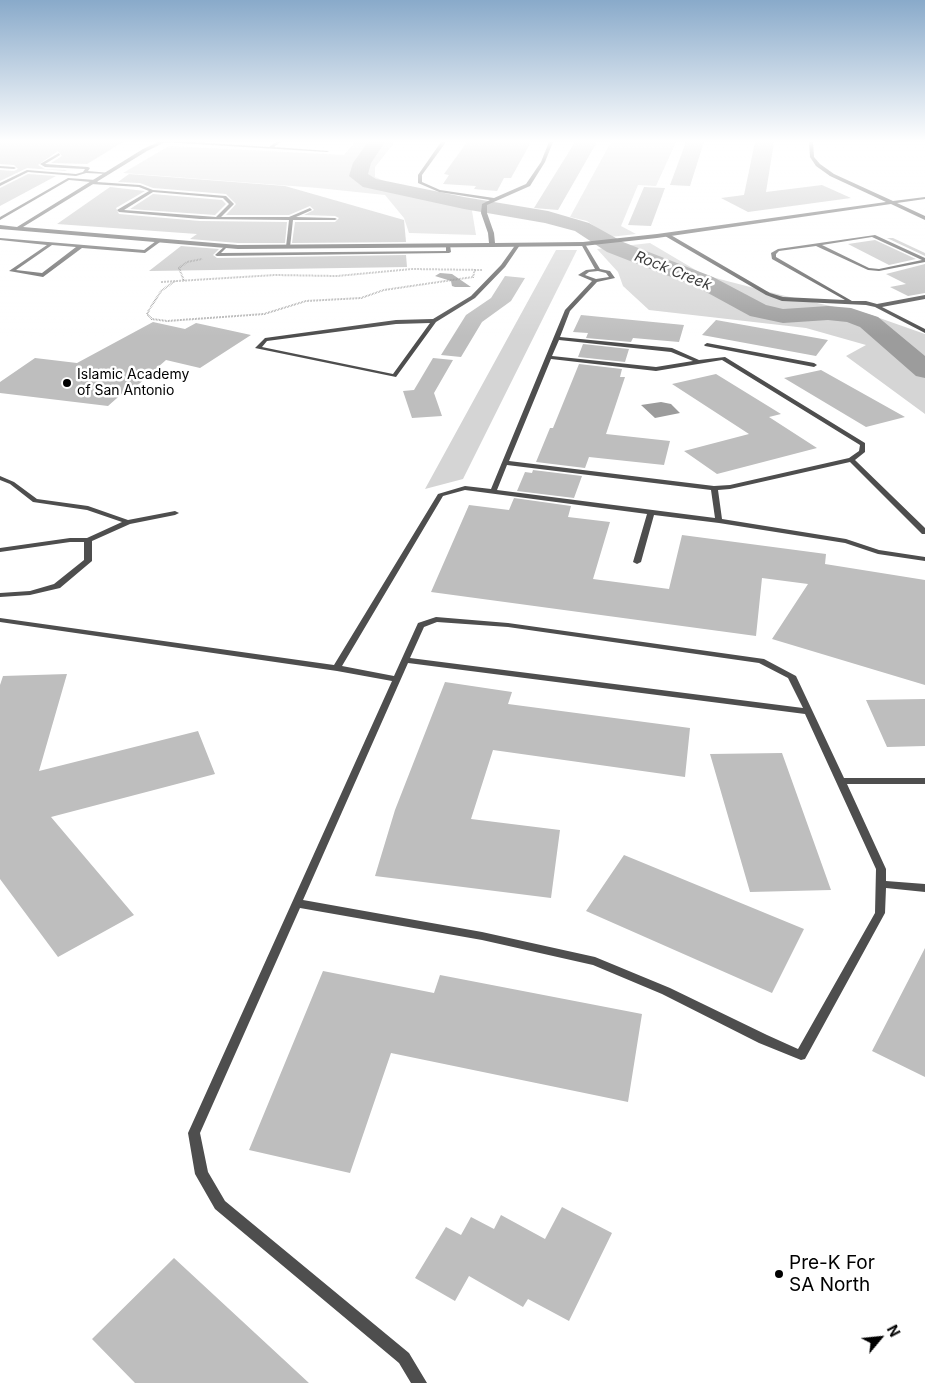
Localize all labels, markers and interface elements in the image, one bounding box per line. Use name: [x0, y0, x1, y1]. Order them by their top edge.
water label: Rock Creek: [632, 247, 714, 295]
place label: Islamic Academy of San Antonio: [77, 367, 189, 400]
marker: Islamic Academy of San Antonio: [61, 377, 73, 389]
place label: Pre-K For SA North: [789, 1252, 875, 1296]
marker: Pre-K For SA North: [773, 1268, 785, 1280]
north arrow: [855, 1313, 905, 1363]
text: N: [884, 1322, 904, 1339]

